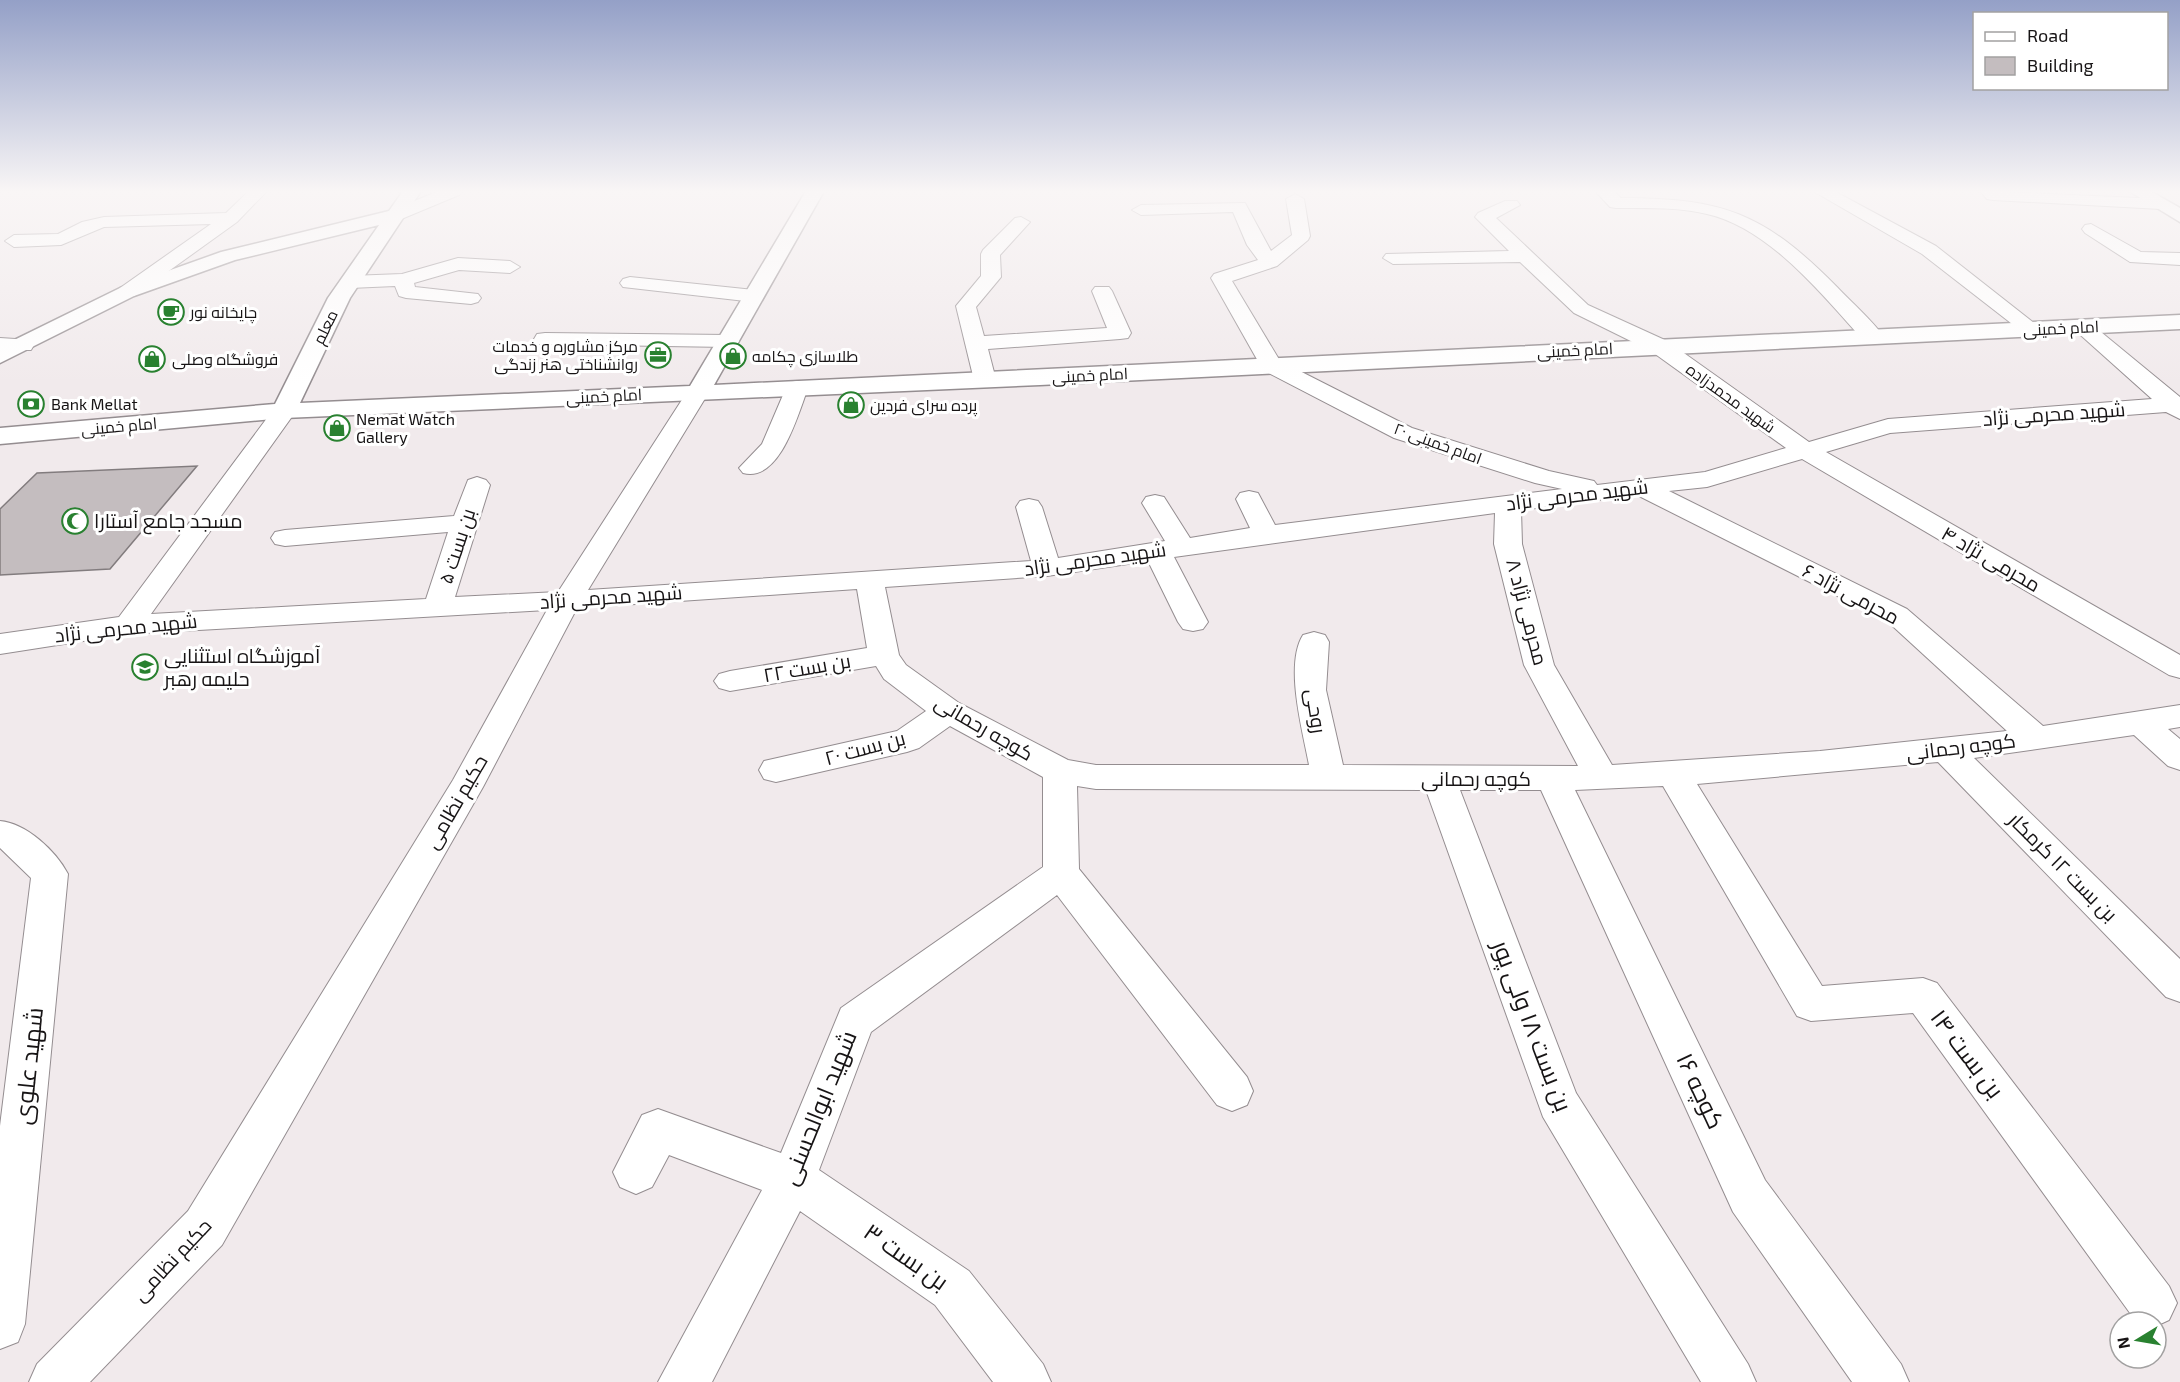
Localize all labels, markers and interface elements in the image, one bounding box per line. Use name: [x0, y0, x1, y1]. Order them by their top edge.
legend: [1973, 12, 2168, 90]
text: Road: [2027, 24, 2068, 46]
text: Building: [2027, 54, 2094, 76]
cafe icon: چایخانه نور: [156, 297, 186, 327]
place label: چایخانه نور: [189, 302, 257, 324]
street label: معلم: [308, 306, 344, 348]
street label: امام خمینی: [2022, 316, 2100, 342]
place label: مرکز مشاوره و خدمات روانشناختی هنر زندگی: [493, 336, 638, 375]
street label: امام خمینی: [1536, 338, 1614, 364]
office icon: مرکز مشاوره و خدمات روانشناختی هنر زندگی: [643, 340, 673, 370]
shop icon: طلاسازی چکامه: [718, 341, 748, 371]
shop icon: فروشگاه وصلی: [137, 344, 167, 374]
place label: طلاسازی چکامه: [752, 346, 858, 368]
place label: فروشگاه وصلی: [172, 349, 278, 370]
street label: شهید محمدزاده: [1682, 359, 1780, 438]
street label: امام خمینی: [1051, 363, 1129, 389]
street label: امام خمینی: [565, 384, 643, 410]
bank icon: Bank Mellat: [16, 389, 46, 419]
shop icon: پرده سرای فردین: [836, 390, 866, 420]
place label: Bank Mellat: [51, 394, 138, 413]
place label: پرده سرای فردین: [870, 395, 978, 417]
street label: شهید محرمی نژاد: [1982, 396, 2126, 432]
place label: Nemat Watch Gallery: [356, 409, 455, 446]
street label: امام خمینی: [80, 413, 158, 441]
shop icon: Nemat Watch Gallery: [322, 413, 352, 443]
street label: امام خمینی ۲۰: [1391, 418, 1485, 470]
street label: شهید محرمی نژاد: [1504, 473, 1650, 517]
street label: بن بست ۵: [433, 505, 481, 587]
mosque icon: مسجد جامع آستارا: [60, 506, 90, 536]
place label: مسجد جامع آستارا: [94, 508, 243, 535]
street label: محرمی نژاد ۴: [1937, 520, 2045, 598]
street label: شهید محرمی نژاد: [1022, 536, 1168, 582]
street label: محرمی نژاد ۸: [1500, 556, 1554, 668]
street label: محرمی نژاد ۶: [1798, 558, 1904, 630]
street label: شهید محرمی نژاد: [539, 579, 683, 615]
street label: شهید محرمی نژاد: [54, 608, 198, 648]
place label: آموزشگاه استثنایی حلیمه رهبر: [163, 643, 321, 691]
street label: بن بست ۲۲: [761, 648, 853, 688]
school or university icon: آموزشگاه استثنایی حلیمه رهبر: [130, 652, 160, 682]
street label: روحی: [1300, 687, 1332, 735]
street label: کوچه رحمانی: [930, 689, 1038, 767]
street label: بن بست ۲۰: [822, 725, 908, 771]
street label: کوچه رحمانی: [1905, 727, 2017, 767]
street label: حکیم نظامی: [419, 750, 494, 854]
street label: کوچه رحمانی: [1421, 766, 1531, 792]
street label: بن بست ۱۲ کرمکار: [2002, 806, 2123, 927]
street label: بن بست ۱۸ ولی پور: [1484, 934, 1579, 1116]
street label: بن بست ۱۴: [1925, 1003, 2011, 1104]
street label: شهید علوی: [7, 1006, 49, 1126]
street label: شهید ابوالحسنی: [773, 1026, 863, 1189]
street label: کوچه ۱۶: [1669, 1048, 1731, 1134]
street label: حکیم نظامی: [127, 1213, 218, 1308]
street label: بن بست ۳: [858, 1216, 955, 1296]
north arrow: [2108, 1310, 2168, 1370]
text: N: [2112, 1335, 2133, 1350]

